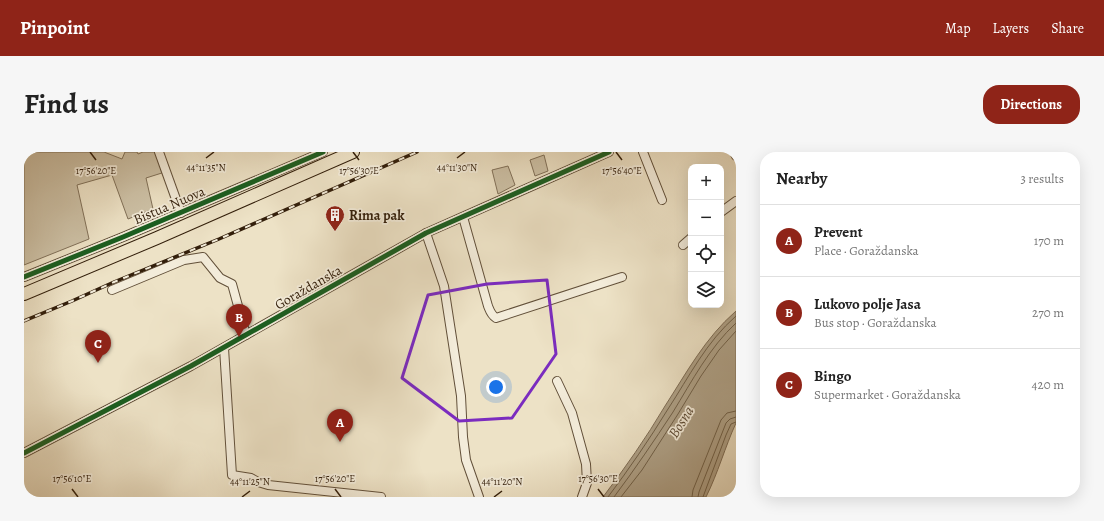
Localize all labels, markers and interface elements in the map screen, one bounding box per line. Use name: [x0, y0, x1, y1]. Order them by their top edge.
text: Pinpoint: [20, 15, 90, 41]
text: Map: [945, 19, 971, 38]
text: Layers: [993, 19, 1029, 38]
text: Share: [1051, 19, 1084, 38]
text: Find us: [24, 85, 109, 123]
button: Directions: [983, 85, 1080, 124]
text: 44°11'35"N: [186, 161, 226, 174]
text: 44°11'30"N: [437, 161, 477, 174]
text: 17°56'20"E: [76, 164, 116, 177]
text: 17°56'30"E: [339, 164, 379, 177]
text: 17°56'40"E: [602, 164, 642, 177]
map controls: [688, 164, 724, 308]
button: +: [688, 164, 724, 200]
text: Nearby: [776, 167, 827, 190]
text: 3 results: [1020, 170, 1064, 187]
street label: Bistua Nuova: [130, 182, 208, 229]
button: −: [688, 200, 724, 236]
building icon: Rima pak: [324, 204, 346, 232]
place label: Rima pak: [349, 206, 405, 225]
text: Prevent: [814, 222, 863, 242]
text: A: [785, 232, 793, 249]
text: 170 m: [1034, 232, 1064, 249]
button: locate: [688, 236, 724, 272]
text: Place · Goraždanska: [814, 242, 919, 259]
street label: Goraždanska: [271, 260, 346, 314]
button: layers: [688, 272, 724, 308]
text: Lukovo polje Jasa: [814, 294, 921, 314]
pin: B: [226, 304, 252, 337]
text: B: [785, 304, 793, 321]
text: 270 m: [1032, 304, 1064, 321]
text: Bus stop · Goraždanska: [814, 314, 937, 331]
pin: C: [85, 330, 111, 363]
text: Bingo: [814, 366, 851, 386]
text: C: [785, 376, 793, 393]
text: 420 m: [1032, 376, 1064, 393]
your location: [486, 377, 506, 397]
text: Supermarket · Goraždanska: [814, 386, 961, 403]
water label: Bosna: [664, 402, 699, 442]
pin: A: [327, 409, 353, 442]
text: 17°56'10"E: [53, 472, 92, 485]
text: 17°56'20"E: [315, 472, 355, 485]
text: 17°56'30"E: [578, 472, 618, 485]
text: 44°11'25"N: [230, 475, 270, 488]
text: 44°11'20"N: [482, 475, 522, 488]

